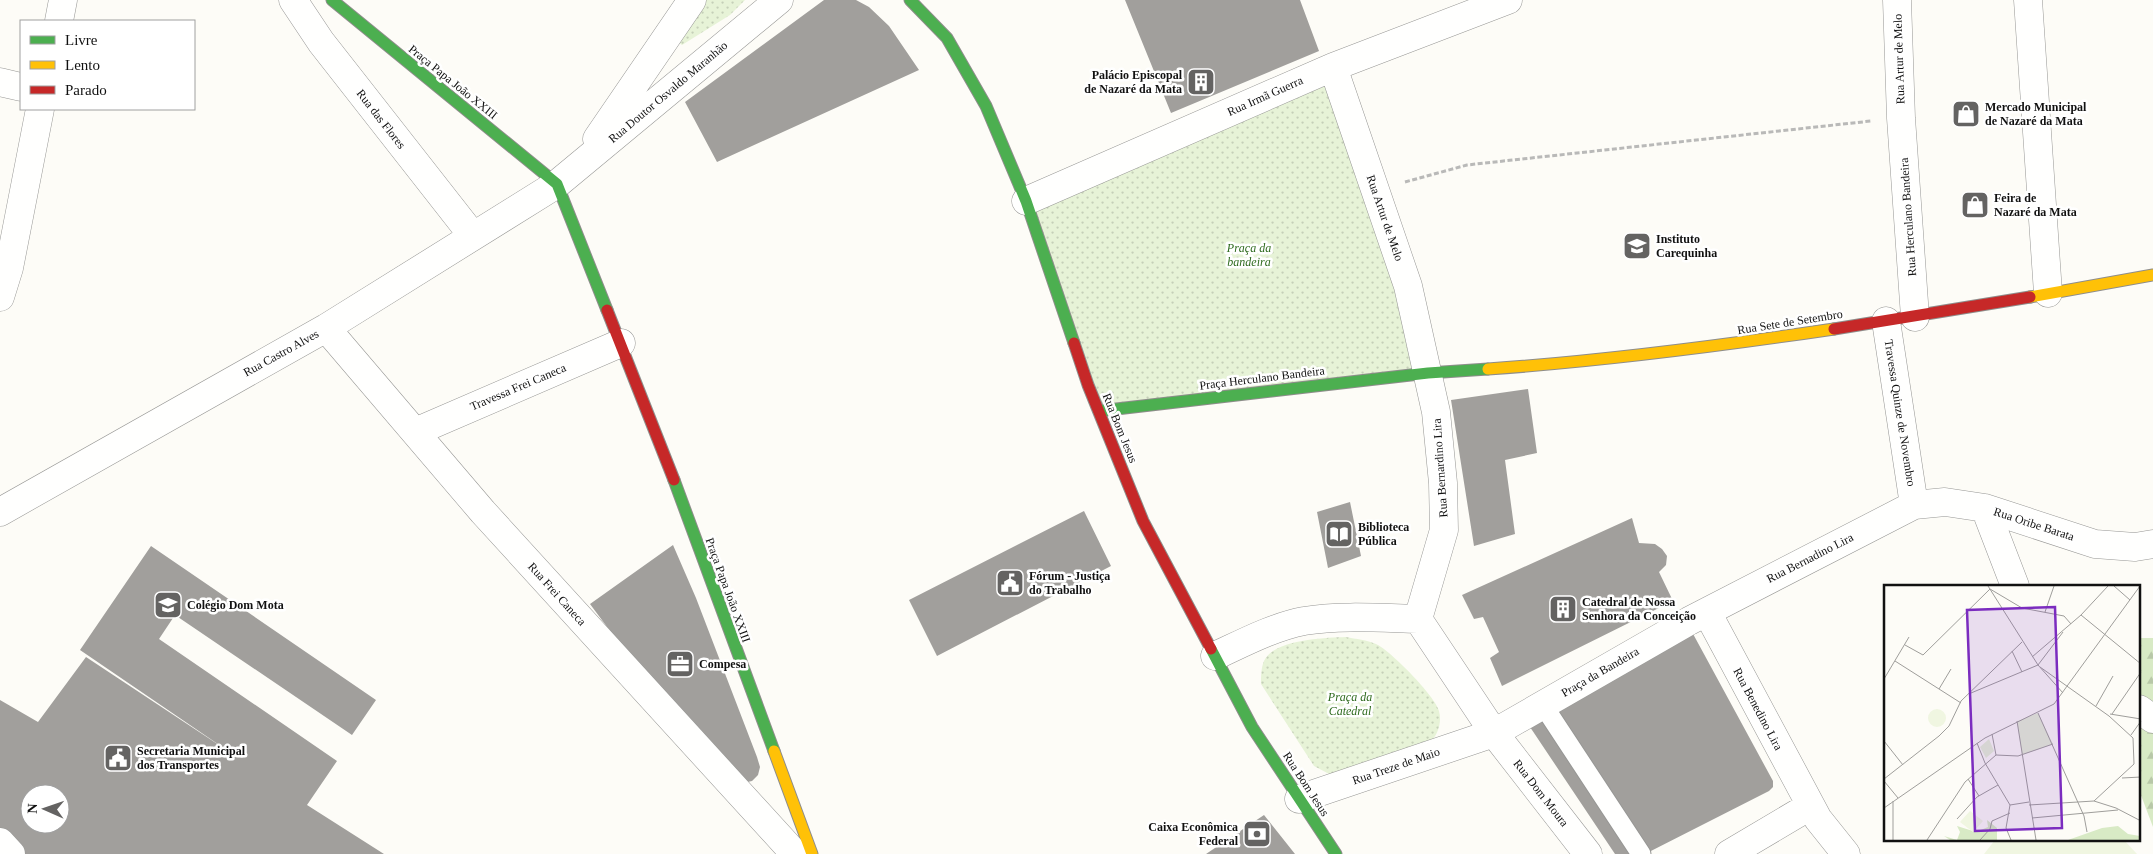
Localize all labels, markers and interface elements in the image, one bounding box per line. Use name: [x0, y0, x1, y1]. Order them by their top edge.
street label: Rua Artur de Melo: [1890, 14, 1908, 104]
legend: [20, 20, 195, 110]
text: Livre: [65, 32, 98, 48]
street label: Rua Doutor Osvaldo Maranhão: [606, 38, 730, 146]
street label: Praça Papa João XXIII: [406, 42, 500, 122]
text: Lento: [65, 57, 100, 73]
building icon: Palácio Episcopal de Nazaré da Mata: [1186, 67, 1216, 97]
place label: Palácio Episcopal de Nazaré da Mata: [1084, 68, 1183, 96]
street label: Rua Irmã Guerra: [1225, 73, 1306, 119]
text: Parado: [65, 82, 107, 98]
street label: Rua das Flores: [354, 87, 409, 152]
shop icon: Mercado Municipal de Nazaré da Mata: [1951, 99, 1981, 129]
place label: Mercado Municipal de Nazaré da Mata: [1985, 100, 2087, 128]
street label: Rua Herculano Bandeira: [1897, 157, 1919, 277]
street label: Rua Artur de Melo: [1364, 173, 1406, 263]
shop icon: Feira de Nazaré da Mata: [1960, 190, 1990, 220]
place label: Feira de Nazaré da Mata: [1994, 191, 2077, 219]
school or university icon: Instituto Carequinha: [1622, 231, 1652, 261]
place label: Instituto Carequinha: [1656, 232, 1717, 260]
park label: Praça da bandeira: [1226, 241, 1271, 269]
street label: Rua Sete de Setembro: [1736, 307, 1844, 337]
street label: Rua Castro Alves: [241, 326, 321, 379]
street label: Travessa Quinze de Novembro: [1881, 339, 1919, 487]
street label: Travessa Frei Caneca: [468, 360, 569, 414]
street label: Praça Herculano Bandeira: [1199, 363, 1326, 393]
street label: Rua Bom Jesus: [1100, 391, 1140, 465]
street label: Rua Bernardino Lira: [1430, 417, 1450, 518]
street label: Rua Oribe Barata: [1992, 504, 2077, 544]
library icon: Biblioteca Pública: [1324, 519, 1354, 549]
place label: Biblioteca Pública: [1358, 520, 1409, 548]
street label: Rua Bernadino Lira: [1764, 530, 1856, 586]
street label: Praça Papa João XXIII: [703, 536, 753, 644]
street label: Rua Frei Caneca: [525, 560, 589, 629]
public building icon: Fórum - Justiça do Trabalho: [995, 568, 1025, 598]
place label: Fórum - Justiça do Trabalho: [1029, 569, 1110, 597]
inset map: [1884, 585, 2140, 842]
school or university icon: Colégio Dom Mota: [153, 590, 183, 620]
building icon: Catedral de Nossa Senhora da Conceição: [1548, 594, 1578, 624]
place label: Catedral de Nossa Senhora da Conceição: [1582, 595, 1696, 623]
place label: Colégio Dom Mota: [187, 598, 284, 612]
street label: Praça da Bandeira: [1559, 644, 1642, 700]
office icon: Compesa: [665, 649, 695, 679]
place label: Compesa: [699, 657, 746, 671]
street label: Rua Benedino Lira: [1730, 665, 1786, 753]
park label: Praça da Catedral: [1327, 690, 1372, 718]
public building icon: Secretaria Municipal dos Transportes: [103, 743, 133, 773]
place label: Secretaria Municipal dos Transportes: [137, 744, 246, 772]
street label: Rua Treze de Maio: [1350, 744, 1442, 788]
street label: Rua Bom Jesus: [1280, 749, 1332, 819]
street label: Rua Dom Moura: [1510, 757, 1572, 830]
north arrow: [20, 784, 70, 834]
text: N: [25, 803, 40, 814]
bank icon: Caixa Econômica Federal: [1242, 819, 1272, 849]
place label: Caixa Econômica Federal: [1148, 820, 1239, 848]

